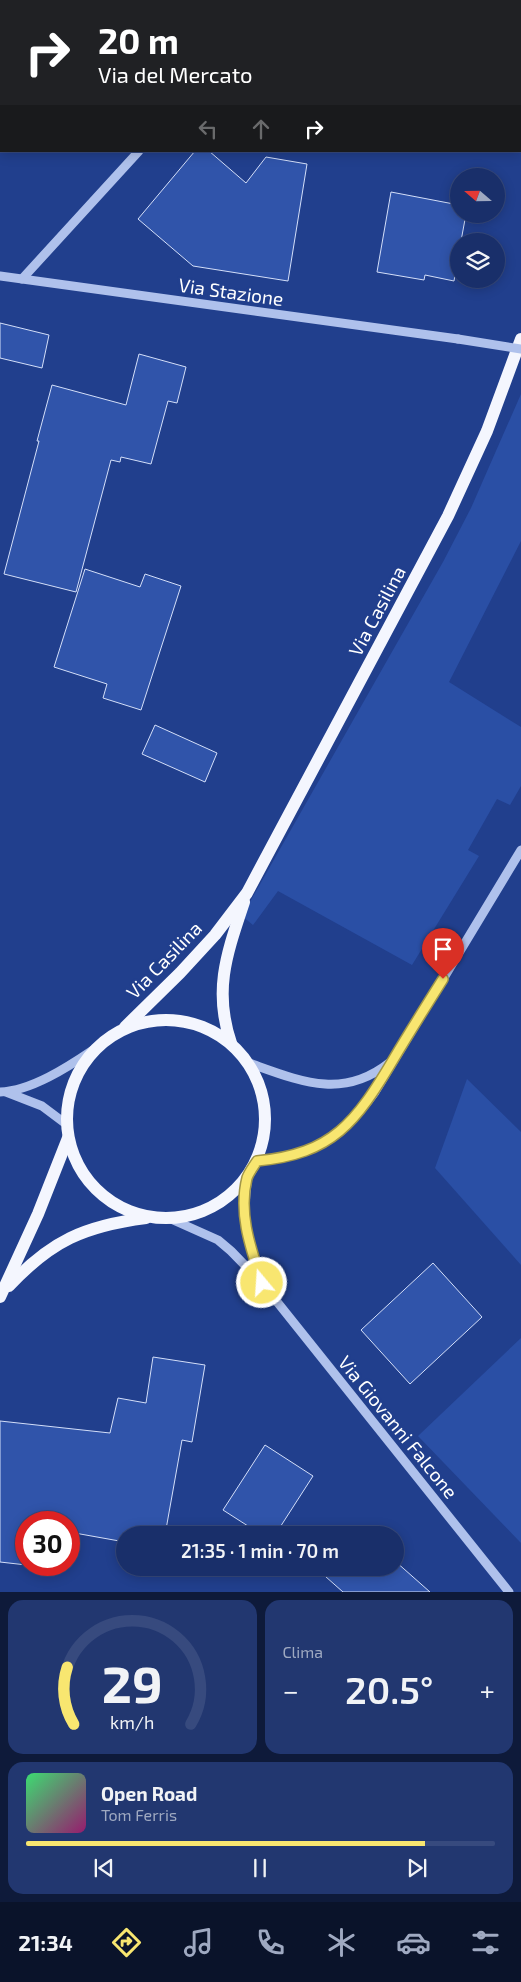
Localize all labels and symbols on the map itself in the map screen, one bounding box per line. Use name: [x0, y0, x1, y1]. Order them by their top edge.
north arrow: [450, 168, 505, 222]
street label: Via Stazione: [177, 273, 285, 310]
street label: Via Casilina: [343, 562, 410, 660]
street label: Via Casilina: [121, 916, 206, 1003]
pin: [422, 928, 464, 979]
position arrow: [235, 1256, 287, 1308]
street label: Via Giovanni Falcone: [334, 1351, 463, 1503]
speed limit sign: 30: [15, 1511, 80, 1576]

